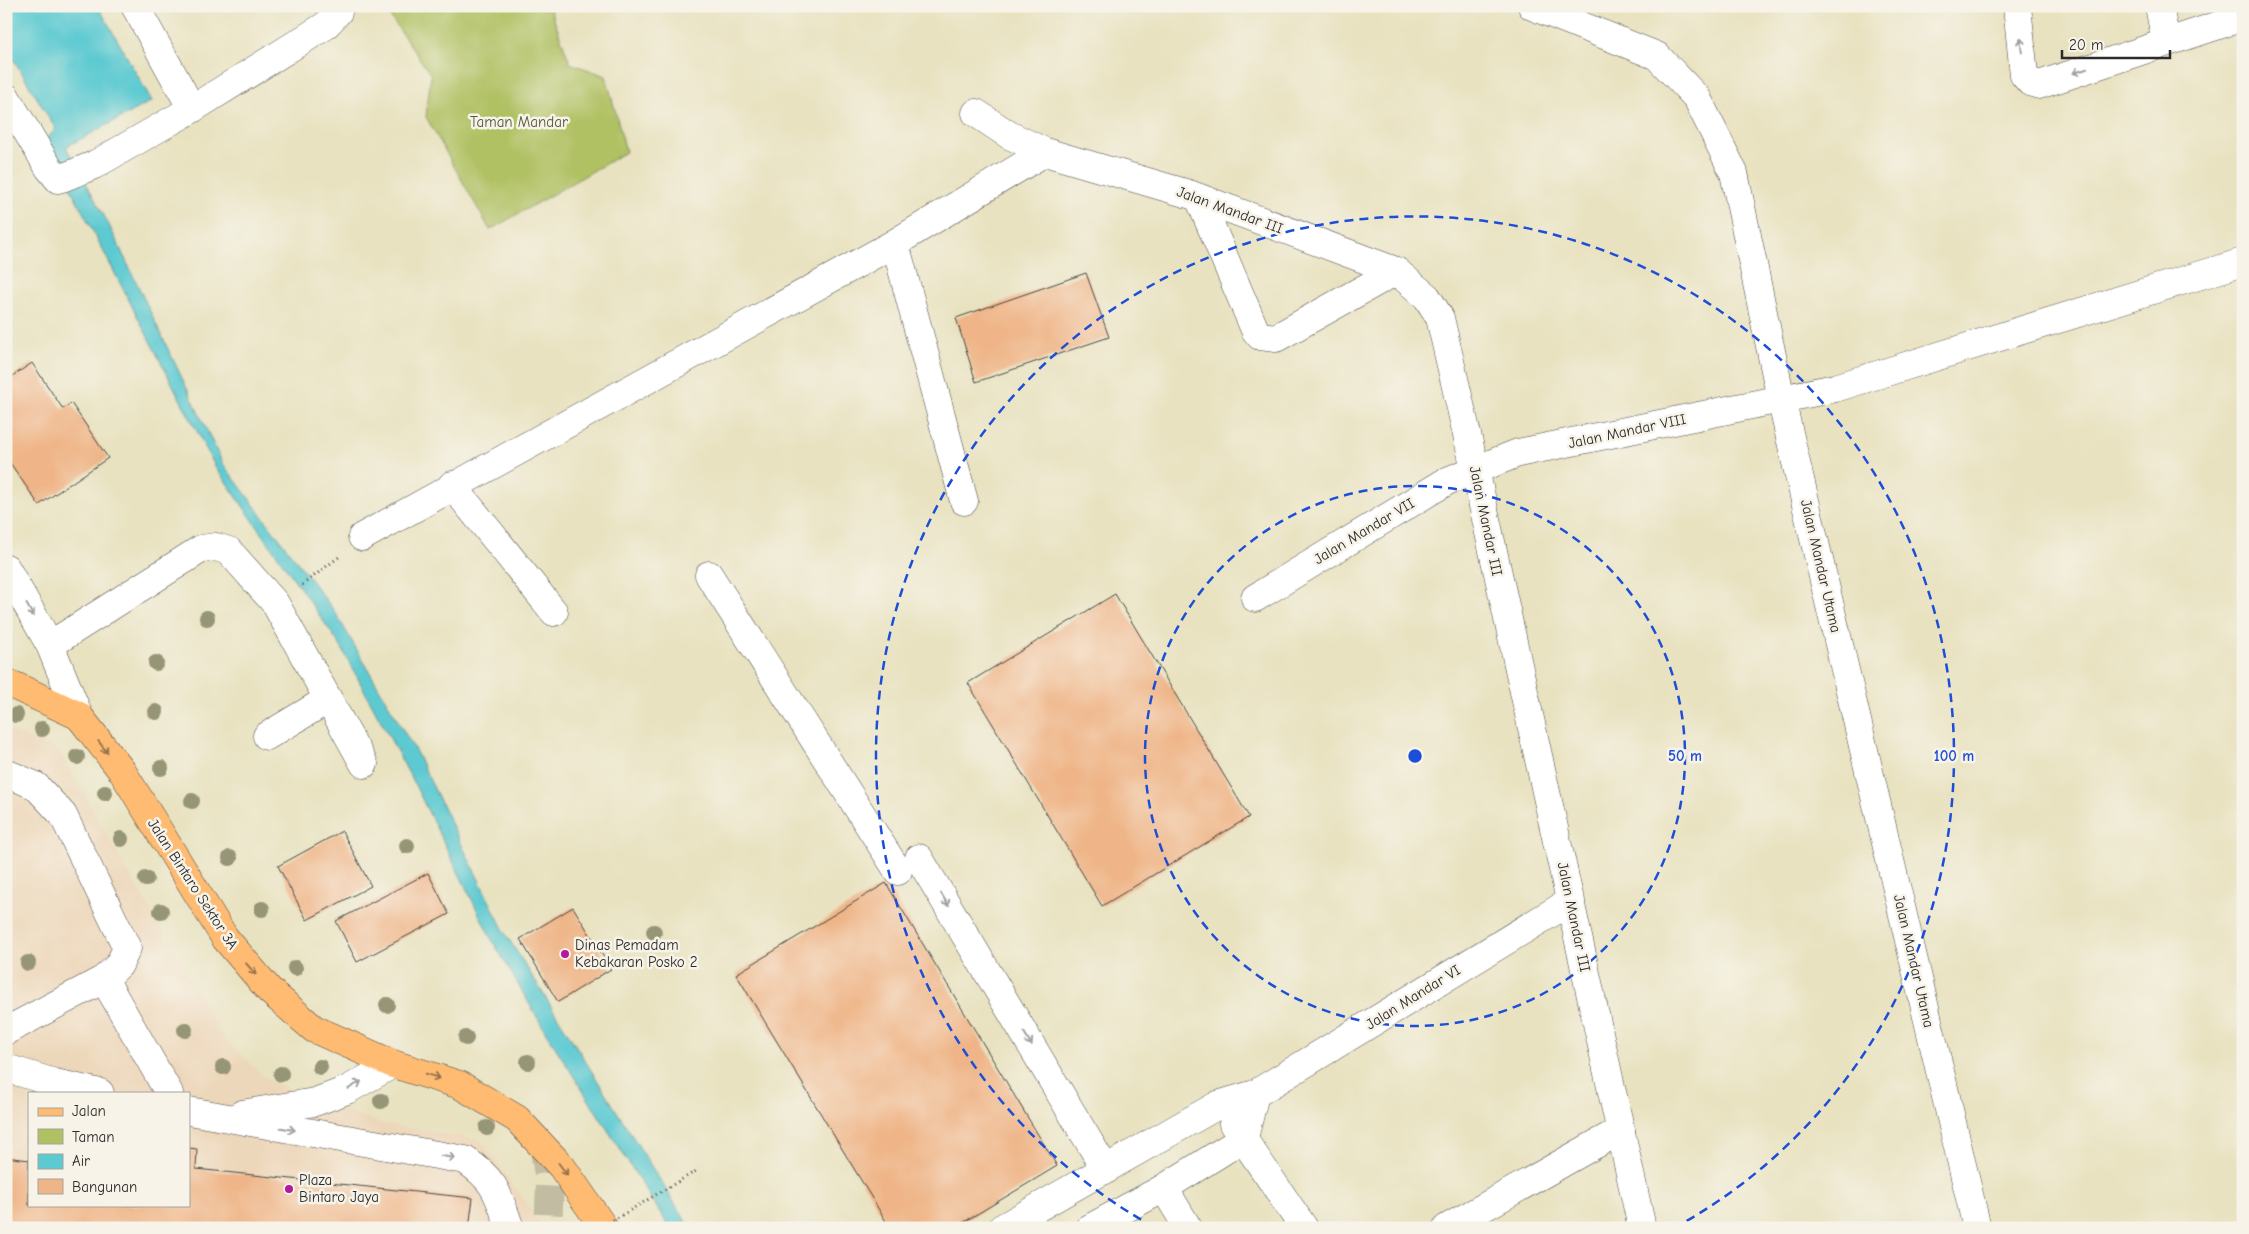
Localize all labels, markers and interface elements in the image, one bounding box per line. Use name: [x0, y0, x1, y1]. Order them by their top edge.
scale bar: [2062, 28, 2169, 60]
text: 20 m: [2069, 36, 2103, 54]
one-way arrow: [2016, 38, 2026, 54]
one-way arrow: [2073, 67, 2089, 76]
park label: Taman Mandar: [470, 113, 568, 131]
street label: Jalan Mandar III: [1174, 182, 1286, 238]
street label: Jalan Mandar VIII: [1567, 410, 1688, 452]
street label: Jalan Mandar III: [1466, 464, 1506, 578]
street label: Jalan Mandar VII: [1311, 494, 1418, 568]
street label: Jalan Mandar Utama: [1797, 498, 1845, 634]
one-way arrow: [26, 602, 36, 616]
one-way arrow: [98, 740, 109, 753]
centre of rings: [1406, 747, 1424, 765]
text: 50 m: [1668, 747, 1702, 765]
text: 100 m: [1934, 747, 1974, 765]
street label: Jalan Bintaro Sektor 3A: [144, 815, 242, 953]
street label: Jalan Mandar III: [1554, 860, 1594, 974]
one-way arrow: [940, 892, 950, 906]
street label: Jalan Mandar Utama: [1890, 893, 1938, 1029]
place label: Dinas Pemadam Kebakaran Posko 2: [575, 936, 698, 971]
marker: Dinas Pemadam Kebakaran Posko 2: [559, 948, 571, 960]
street label: Jalan Mandar VI: [1362, 961, 1464, 1033]
one-way arrow: [246, 963, 257, 976]
one-way arrow: [1024, 1031, 1034, 1045]
one-way arrow: [425, 1072, 441, 1082]
one-way arrow: [347, 1080, 362, 1090]
legend: [28, 1092, 190, 1206]
text: Jalan: [72, 1102, 106, 1120]
one-way arrow: [280, 1125, 296, 1135]
text: Taman: [72, 1128, 115, 1146]
text: Air: [72, 1152, 90, 1170]
one-way arrow: [440, 1153, 456, 1163]
one-way arrow: [557, 1162, 568, 1175]
place label: Plaza Bintaro Jaya: [299, 1171, 379, 1206]
text: Bangunan: [72, 1178, 137, 1196]
marker: Plaza Bintaro Jaya: [283, 1183, 295, 1195]

